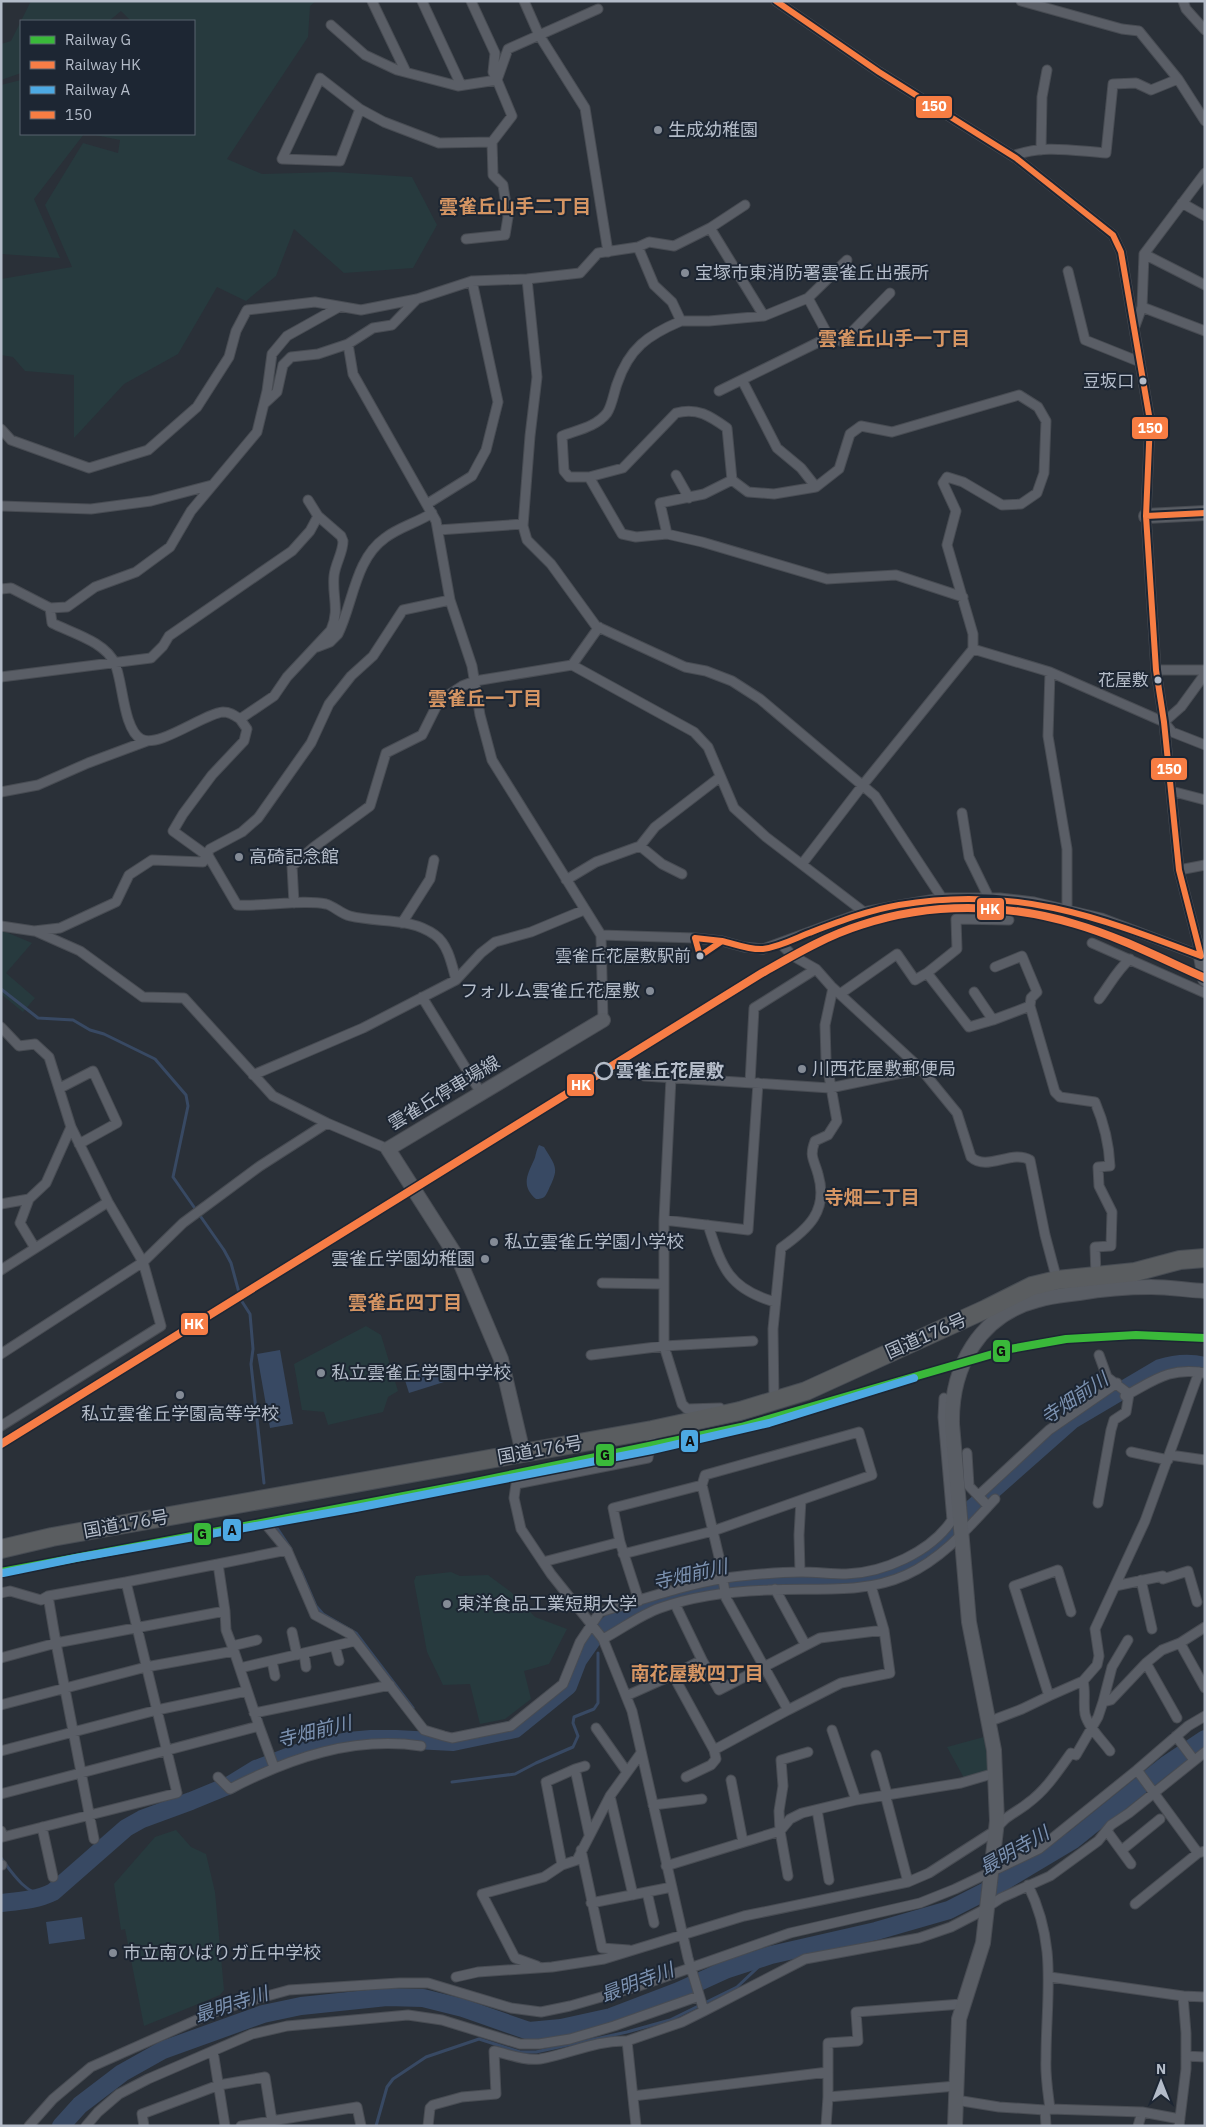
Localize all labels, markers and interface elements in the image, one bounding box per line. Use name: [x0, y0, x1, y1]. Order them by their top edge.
legend: [20, 20, 195, 135]
text: Railway G: [65, 30, 131, 49]
text: Railway HK: [65, 55, 141, 74]
text: Railway A: [65, 80, 131, 99]
line badge: 150: [915, 95, 953, 119]
text: 150: [921, 97, 947, 115]
text: 150: [65, 105, 92, 124]
place label: 生成幼稚園: [668, 118, 758, 141]
marker: 生成幼稚園: [652, 124, 664, 136]
district label: 雲雀丘山手二丁目: [439, 194, 591, 218]
place label: 宝塚市東消防署雲雀丘出張所: [695, 261, 929, 284]
marker: 宝塚市東消防署雲雀丘出張所: [679, 267, 691, 279]
district label: 雲雀丘山手一丁目: [818, 326, 970, 350]
place label: 豆坂口: [1083, 370, 1134, 392]
marker: 豆坂口: [1138, 376, 1148, 386]
line badge: 150: [1131, 416, 1169, 440]
text: 150: [1137, 419, 1163, 437]
place label: 花屋敷: [1098, 669, 1149, 691]
marker: 花屋敷: [1153, 675, 1163, 685]
district label: 雲雀丘一丁目: [428, 686, 542, 710]
line badge: 150: [1150, 757, 1188, 781]
text: 150: [1156, 760, 1182, 778]
place label: 高碕記念館: [249, 845, 339, 868]
marker: 高碕記念館: [233, 851, 245, 863]
line badge: HK: [976, 897, 1005, 921]
text: HK: [980, 900, 1000, 918]
place label: 雲雀丘花屋敷駅前: [555, 945, 691, 967]
marker: 雲雀丘花屋敷駅前: [695, 951, 705, 961]
place label: フォルム雲雀丘花屋敷: [460, 979, 640, 1002]
marker: フォルム雲雀丘花屋敷: [644, 985, 656, 997]
street label: 雲雀丘停車場線: [384, 1050, 504, 1135]
place label: 川西花屋敷郵便局: [812, 1057, 956, 1080]
place label: 雲雀丘花屋敷: [616, 1059, 724, 1082]
marker: 雲雀丘花屋敷: [595, 1062, 613, 1080]
marker: 川西花屋敷郵便局: [796, 1063, 808, 1075]
line badge: HK: [566, 1073, 595, 1097]
text: HK: [571, 1076, 591, 1094]
district label: 寺畑二丁目: [824, 1185, 920, 1209]
place label: 私立雲雀丘学園小学校: [504, 1230, 684, 1253]
marker: 私立雲雀丘学園小学校: [488, 1236, 500, 1248]
place label: 雲雀丘学園幼稚園: [331, 1247, 475, 1270]
marker: 雲雀丘学園幼稚園: [479, 1253, 491, 1265]
district label: 雲雀丘四丁目: [348, 1290, 462, 1314]
street label: 国道176号: [882, 1307, 970, 1364]
line badge: HK: [180, 1312, 209, 1336]
text: HK: [184, 1315, 204, 1333]
line badge: G: [992, 1339, 1011, 1363]
text: G: [996, 1342, 1006, 1360]
place label: 私立雲雀丘学園中学校: [331, 1361, 511, 1384]
water label: 寺畑前川: [1036, 1366, 1114, 1429]
marker: 私立雲雀丘学園中学校: [315, 1367, 327, 1379]
marker: 私立雲雀丘学園高等学校: [174, 1389, 186, 1401]
place label: 私立雲雀丘学園高等学校: [81, 1402, 279, 1425]
line badge: A: [680, 1429, 699, 1453]
street label: 国道176号: [495, 1431, 584, 1468]
text: A: [685, 1432, 695, 1450]
line badge: G: [595, 1443, 615, 1467]
text: G: [600, 1446, 610, 1464]
street label: 国道176号: [81, 1505, 170, 1542]
line badge: A: [222, 1518, 242, 1542]
text: A: [227, 1521, 237, 1539]
line badge: G: [193, 1522, 212, 1546]
text: G: [197, 1525, 207, 1543]
water label: 寺畑前川: [650, 1553, 732, 1594]
place label: 東洋食品工業短期大学: [457, 1592, 637, 1615]
marker: 東洋食品工業短期大学: [441, 1598, 453, 1610]
district label: 南花屋敷四丁目: [630, 1661, 764, 1685]
water label: 寺畑前川: [274, 1710, 356, 1752]
water label: 最明寺川: [975, 1820, 1055, 1879]
place label: 市立南ひばりガ丘中学校: [123, 1941, 321, 1964]
marker: 市立南ひばりガ丘中学校: [107, 1947, 119, 1959]
water label: 最明寺川: [597, 1956, 679, 2007]
water label: 最明寺川: [191, 1980, 273, 2027]
north arrow: [1136, 2057, 1186, 2107]
text: N: [1156, 2060, 1166, 2078]

